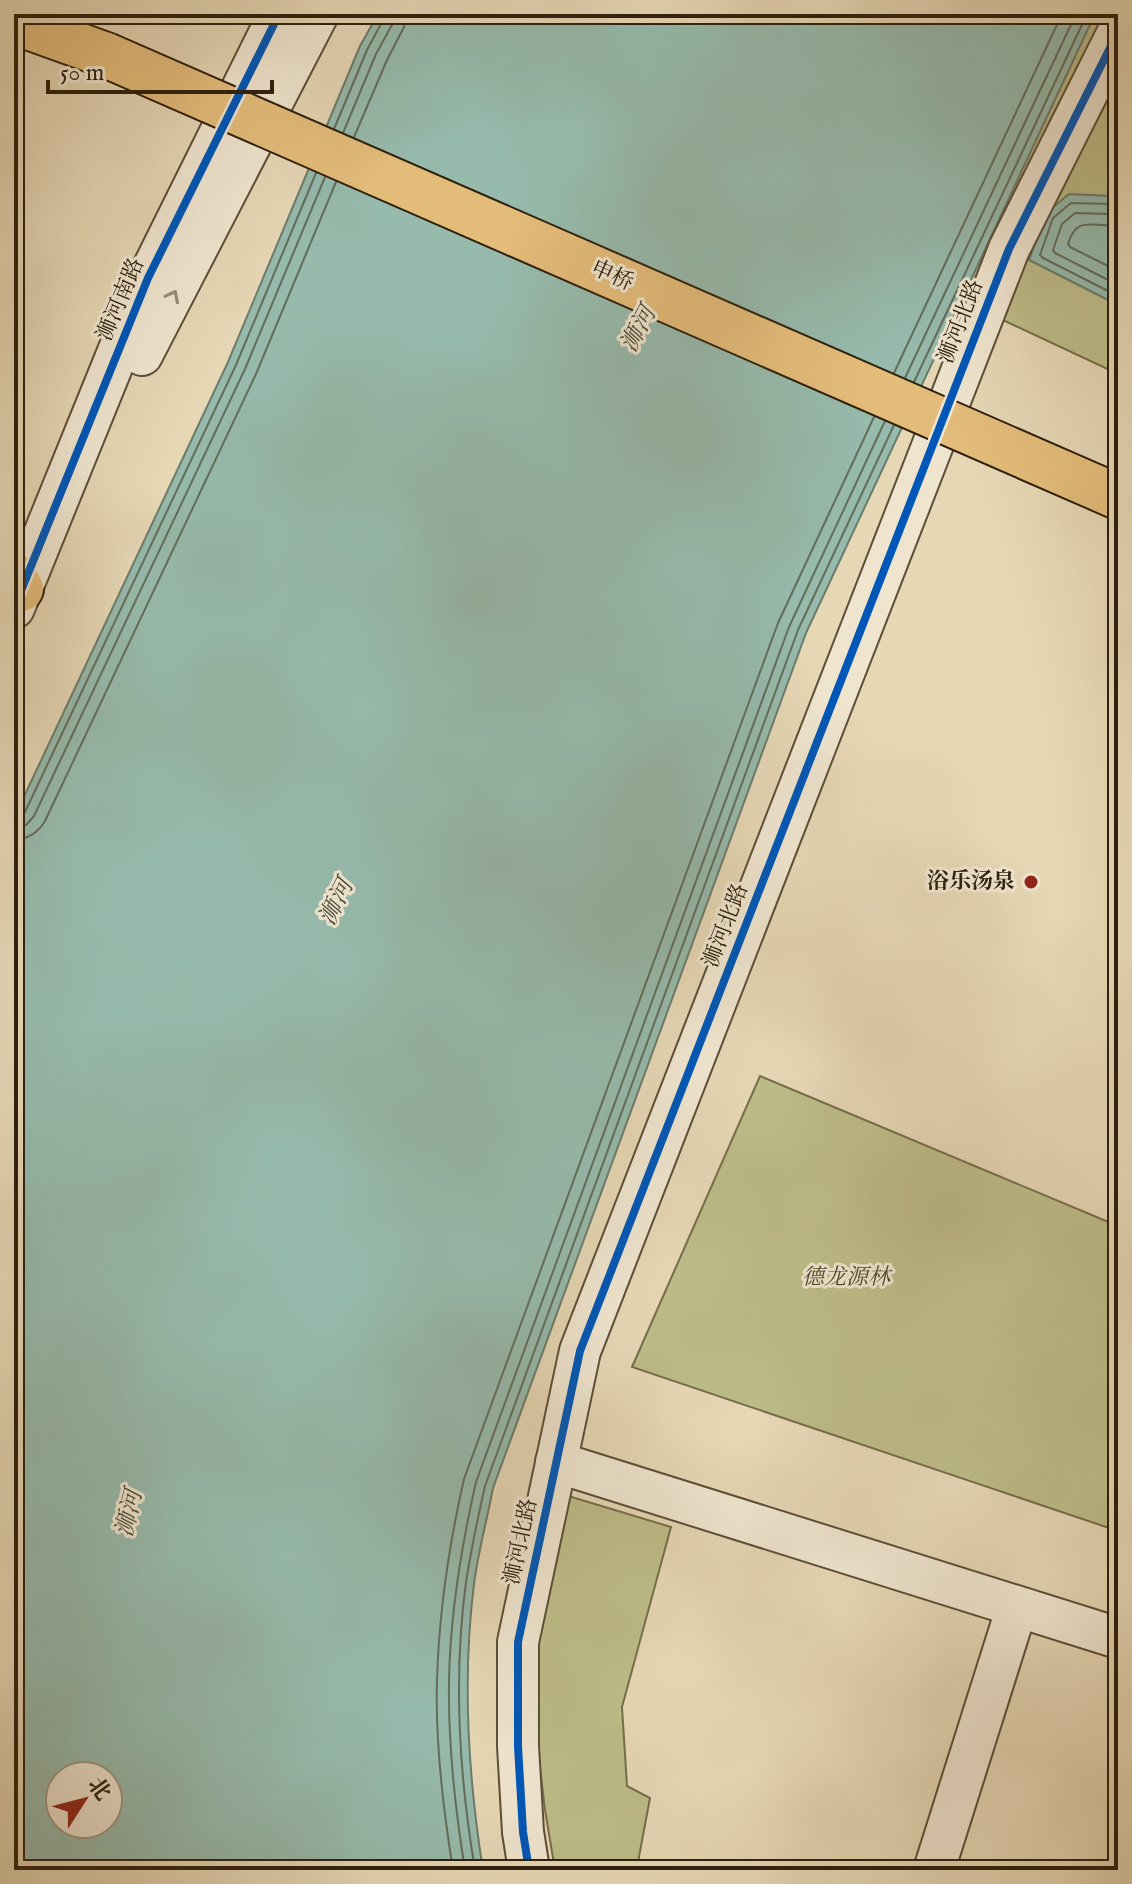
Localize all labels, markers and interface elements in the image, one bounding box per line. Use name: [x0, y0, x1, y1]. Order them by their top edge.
scale bar: [48, 44, 272, 94]
text: 50 m: [60, 58, 104, 89]
street label: 浉河南路: [91, 254, 151, 346]
street label: 申桥: [586, 254, 638, 298]
street label: 浉河北路: [932, 276, 990, 368]
one-way arrow: [163, 289, 178, 304]
water label: 浉河: [614, 298, 666, 358]
place label: 浴乐汤泉: [927, 868, 1015, 896]
water label: 浉河: [313, 871, 363, 931]
marker: 浴乐汤泉: [1022, 873, 1040, 891]
street label: 浉河北路: [697, 880, 755, 972]
park label: 德龙源林: [802, 1264, 893, 1292]
water label: 浉河: [109, 1483, 151, 1541]
street label: 浉河北路: [498, 1496, 544, 1588]
north arrow: [44, 1760, 124, 1840]
text: 北: [81, 1772, 116, 1807]

